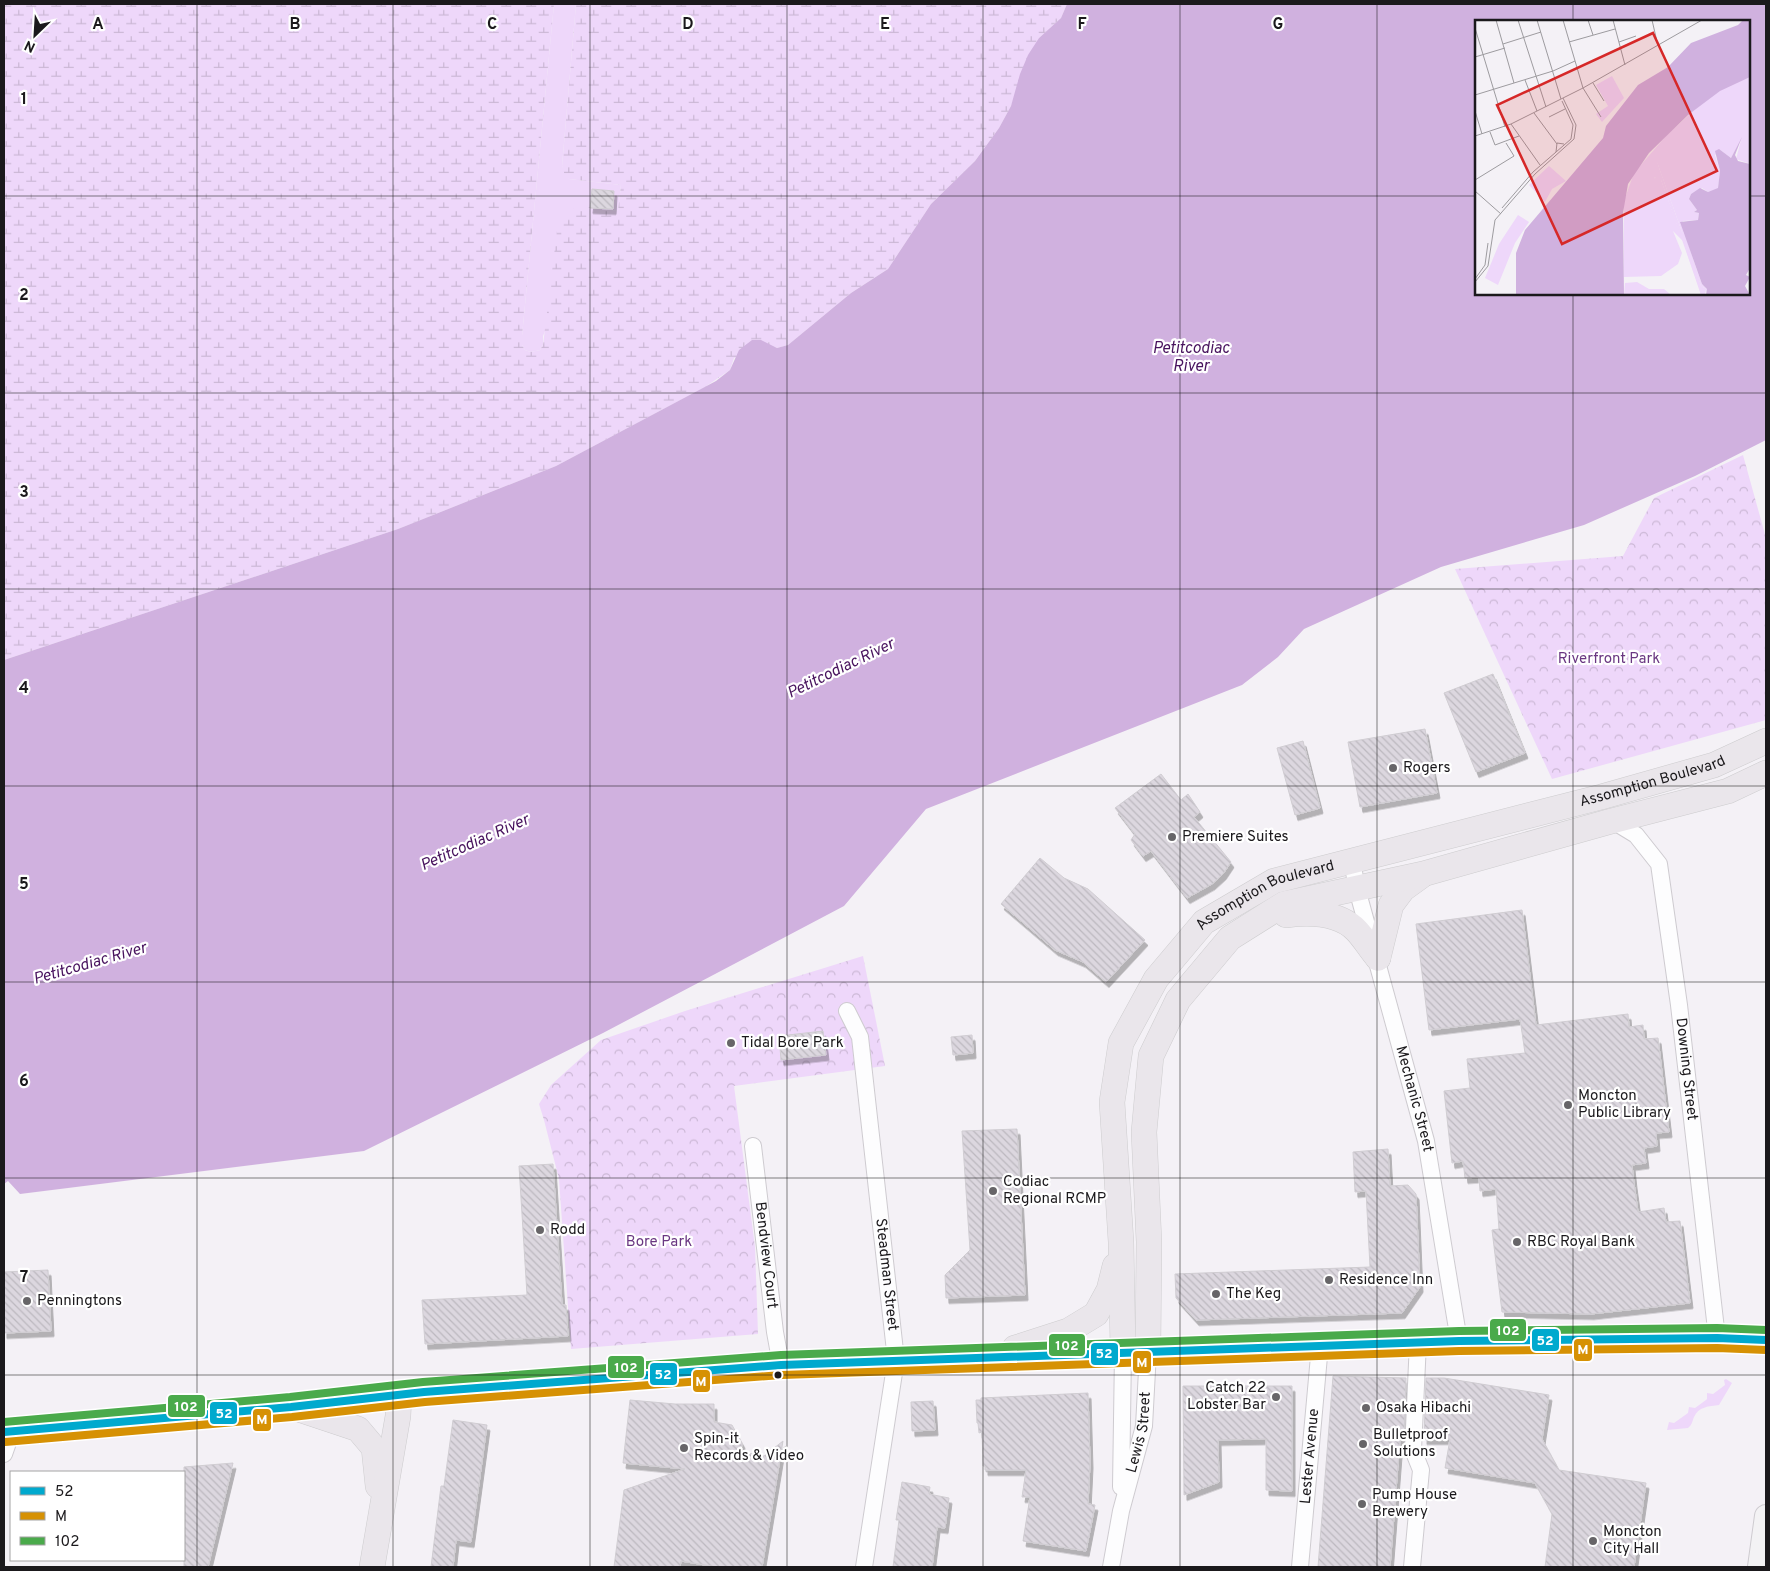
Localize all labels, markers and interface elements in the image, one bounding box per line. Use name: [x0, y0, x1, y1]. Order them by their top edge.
north arrow: [10, 10, 60, 60]
text: A: [92, 15, 104, 35]
text: B: [289, 15, 301, 35]
text: C: [487, 15, 497, 35]
text: D: [682, 15, 694, 35]
text: E: [880, 15, 890, 35]
text: F: [1077, 15, 1087, 35]
text: G: [1273, 15, 1283, 35]
inset map: [1475, 20, 1750, 295]
text: N: [22, 36, 38, 55]
text: 1: [21, 90, 27, 110]
text: 2: [19, 286, 29, 306]
water label: Petitcodiac River: [1153, 339, 1230, 377]
text: 3: [19, 483, 29, 503]
water label: Petitcodiac River: [784, 634, 900, 704]
park label: Riverfront Park: [1558, 650, 1660, 669]
text: 4: [19, 679, 29, 699]
street label: Assomption Boulevard: [1578, 751, 1729, 812]
place label: Rogers: [1403, 759, 1451, 778]
marker: Rogers: [1387, 762, 1399, 774]
water label: Petitcodiac River: [418, 809, 534, 876]
place label: Premiere Suites: [1182, 828, 1289, 847]
marker: Premiere Suites: [1166, 831, 1178, 843]
street label: Assomption Boulevard: [1192, 856, 1336, 934]
text: 5: [19, 875, 29, 895]
water label: Petitcodiac River: [31, 938, 151, 990]
street label: Downing Street: [1671, 1017, 1702, 1122]
place label: Tidal Bore Park: [741, 1034, 844, 1053]
marker: Tidal Bore Park: [725, 1037, 737, 1049]
street label: Mechanic Street: [1391, 1044, 1437, 1153]
text: 6: [19, 1072, 29, 1092]
place label: Moncton Public Library: [1578, 1087, 1671, 1123]
marker: Moncton Public Library: [1562, 1099, 1574, 1111]
place label: Codiac Regional RCMP: [1003, 1173, 1106, 1209]
marker: Codiac Regional RCMP: [987, 1185, 999, 1197]
street label: Bendview Court: [750, 1201, 782, 1310]
street label: Steadman Street: [871, 1217, 902, 1332]
place label: Rodd: [550, 1221, 585, 1240]
marker: Rodd: [534, 1224, 546, 1236]
park label: Bore Park: [626, 1233, 692, 1252]
place label: RBC Royal Bank: [1527, 1233, 1635, 1252]
marker: RBC Royal Bank: [1511, 1236, 1523, 1248]
text: 7: [20, 1268, 28, 1288]
place label: Residence Inn: [1339, 1271, 1433, 1290]
marker: Residence Inn: [1323, 1274, 1335, 1286]
place label: The Keg: [1226, 1285, 1281, 1304]
marker: The Keg: [1210, 1288, 1222, 1300]
place label: Penningtons: [37, 1292, 122, 1311]
marker: Penningtons: [21, 1295, 33, 1307]
line badge: 102: [1489, 1318, 1527, 1342]
text: 102: [1496, 1323, 1520, 1340]
line badge: 52: [1531, 1328, 1560, 1352]
line badge: 102: [1048, 1333, 1086, 1357]
text: 52: [1536, 1333, 1554, 1350]
text: 102: [1055, 1338, 1079, 1355]
line badge: M: [1573, 1338, 1593, 1362]
line badge: 52: [1090, 1342, 1119, 1366]
text: M: [1577, 1342, 1589, 1359]
text: 52: [1095, 1346, 1113, 1363]
line badge: M: [1132, 1350, 1152, 1374]
line badge: 102: [607, 1355, 645, 1379]
text: M: [1136, 1355, 1148, 1372]
text: 102: [614, 1360, 638, 1377]
line badge: 52: [649, 1362, 678, 1386]
text: 52: [654, 1367, 672, 1384]
line badge: M: [692, 1369, 711, 1393]
unlabelled marker: [773, 1370, 783, 1380]
text: M: [695, 1374, 707, 1391]
place label: Catch 22 Lobster Bar: [1187, 1379, 1266, 1415]
street label: Lewis Street: [1122, 1391, 1155, 1475]
marker: Catch 22 Lobster Bar: [1270, 1391, 1282, 1403]
line badge: 102: [167, 1394, 206, 1418]
text: 102: [174, 1399, 198, 1416]
place label: Osaka Hibachi: [1376, 1399, 1471, 1418]
line badge: 52: [209, 1401, 238, 1425]
marker: Osaka Hibachi: [1360, 1402, 1372, 1414]
text: 52: [215, 1406, 233, 1423]
line badge: M: [252, 1408, 272, 1432]
street label: Lester Avenue: [1296, 1408, 1324, 1505]
text: M: [256, 1412, 268, 1429]
place label: Bulletproof Solutions: [1373, 1426, 1448, 1462]
place label: Spin-it Records & Video: [694, 1430, 804, 1466]
marker: Bulletproof Solutions: [1357, 1438, 1369, 1450]
marker: Spin-it Records & Video: [678, 1442, 690, 1454]
legend: [10, 1471, 185, 1561]
text: 52: [55, 1483, 73, 1502]
place label: Pump House Brewery: [1372, 1486, 1457, 1522]
marker: Pump House Brewery: [1356, 1498, 1368, 1510]
text: M: [55, 1508, 67, 1527]
place label: Moncton City Hall: [1603, 1523, 1662, 1559]
text: 102: [55, 1533, 79, 1552]
marker: Moncton City Hall: [1587, 1535, 1599, 1547]

